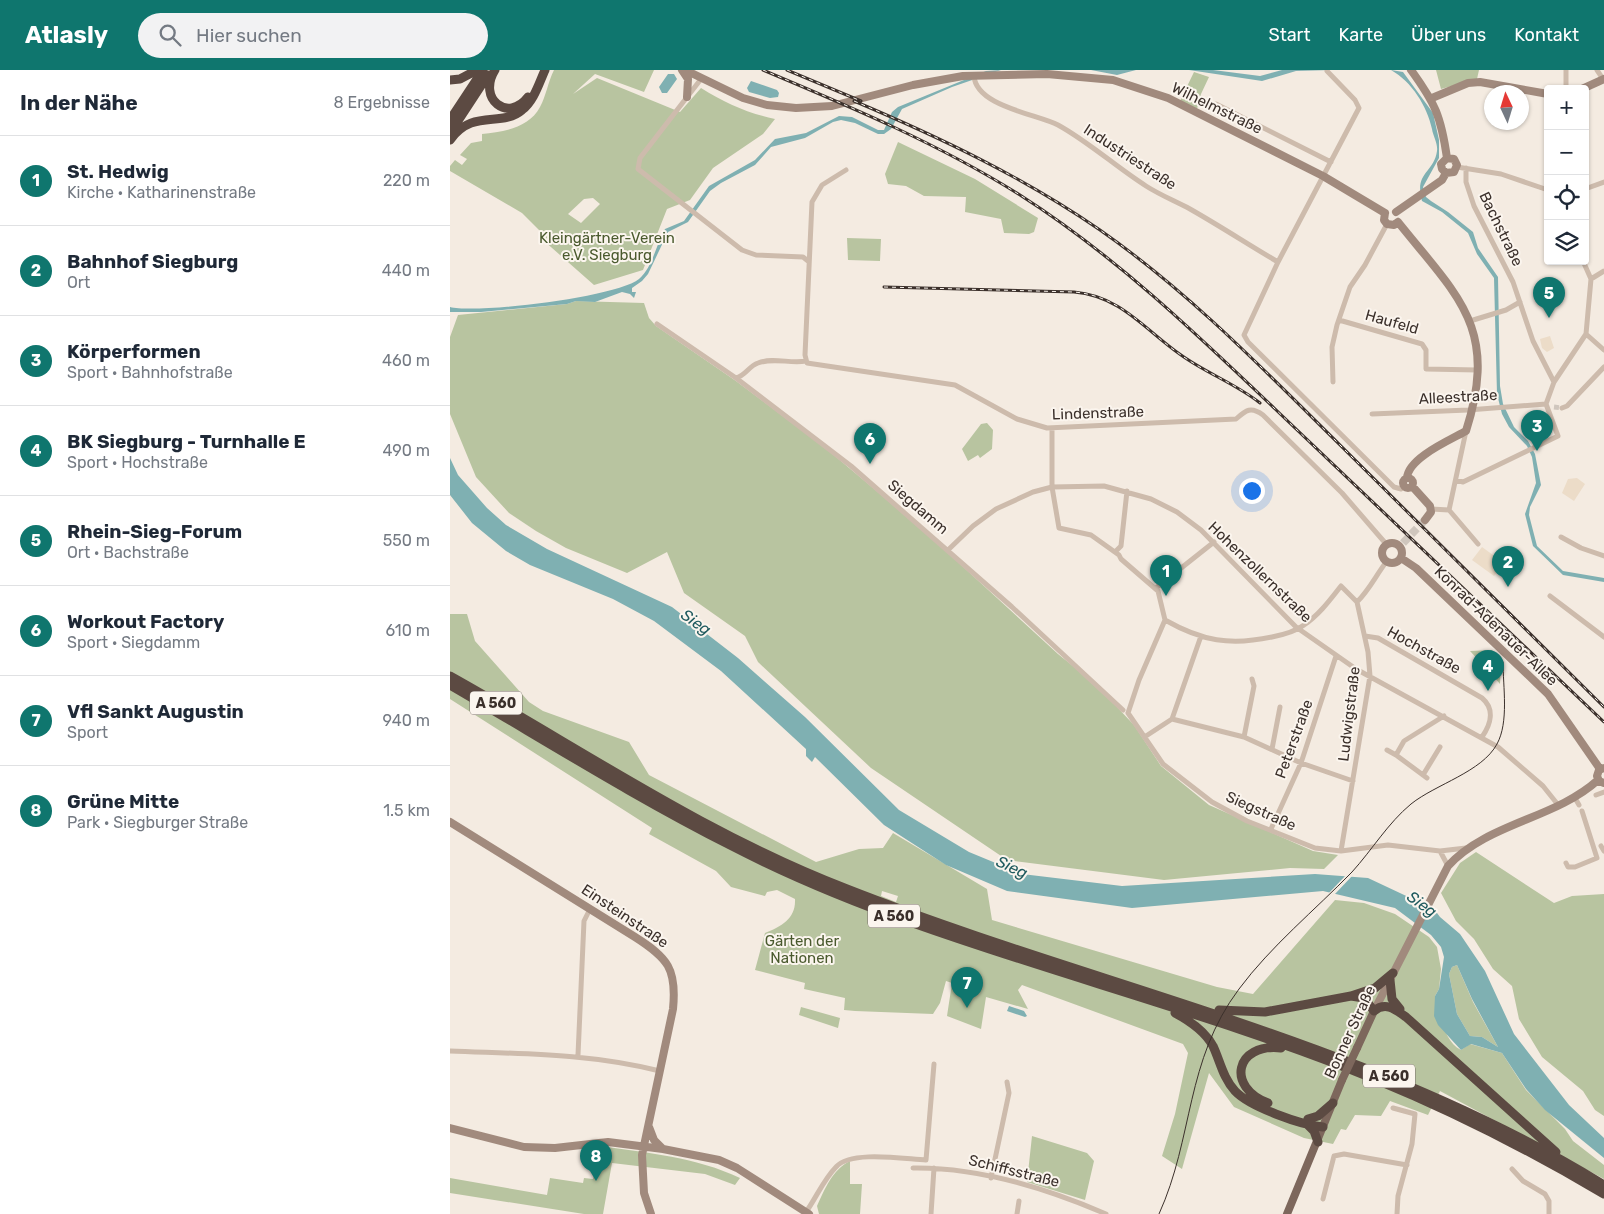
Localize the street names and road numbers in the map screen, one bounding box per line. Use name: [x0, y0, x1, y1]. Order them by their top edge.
street label: Wilhelmstraße: [1169, 78, 1265, 138]
street label: Industriestraße: [1080, 120, 1180, 194]
street label: Bachstraße: [1475, 189, 1527, 269]
street label: Haufeld: [1363, 306, 1421, 338]
street label: Alleestraße: [1418, 386, 1498, 408]
street label: Lindenstraße: [1052, 402, 1144, 424]
street label: Siegdamm: [884, 476, 952, 538]
street label: Hohenzollernstraße: [1204, 518, 1316, 626]
street label: Konrad-Adenauer-Allee: [1431, 562, 1561, 690]
street label: Hochstraße: [1384, 622, 1464, 678]
street label: Ludwigstraße: [1334, 666, 1364, 762]
road number: A 560: [470, 692, 522, 714]
street label: Peterstraße: [1271, 697, 1317, 781]
street label: Siegstraße: [1223, 788, 1299, 834]
street label: Einsteinstraße: [578, 880, 672, 952]
road number: A 560: [868, 904, 920, 928]
street label: Bonner Straße: [1321, 983, 1379, 1081]
road number: A 560: [1363, 1064, 1415, 1088]
street label: Schiffsstraße: [967, 1151, 1061, 1191]

